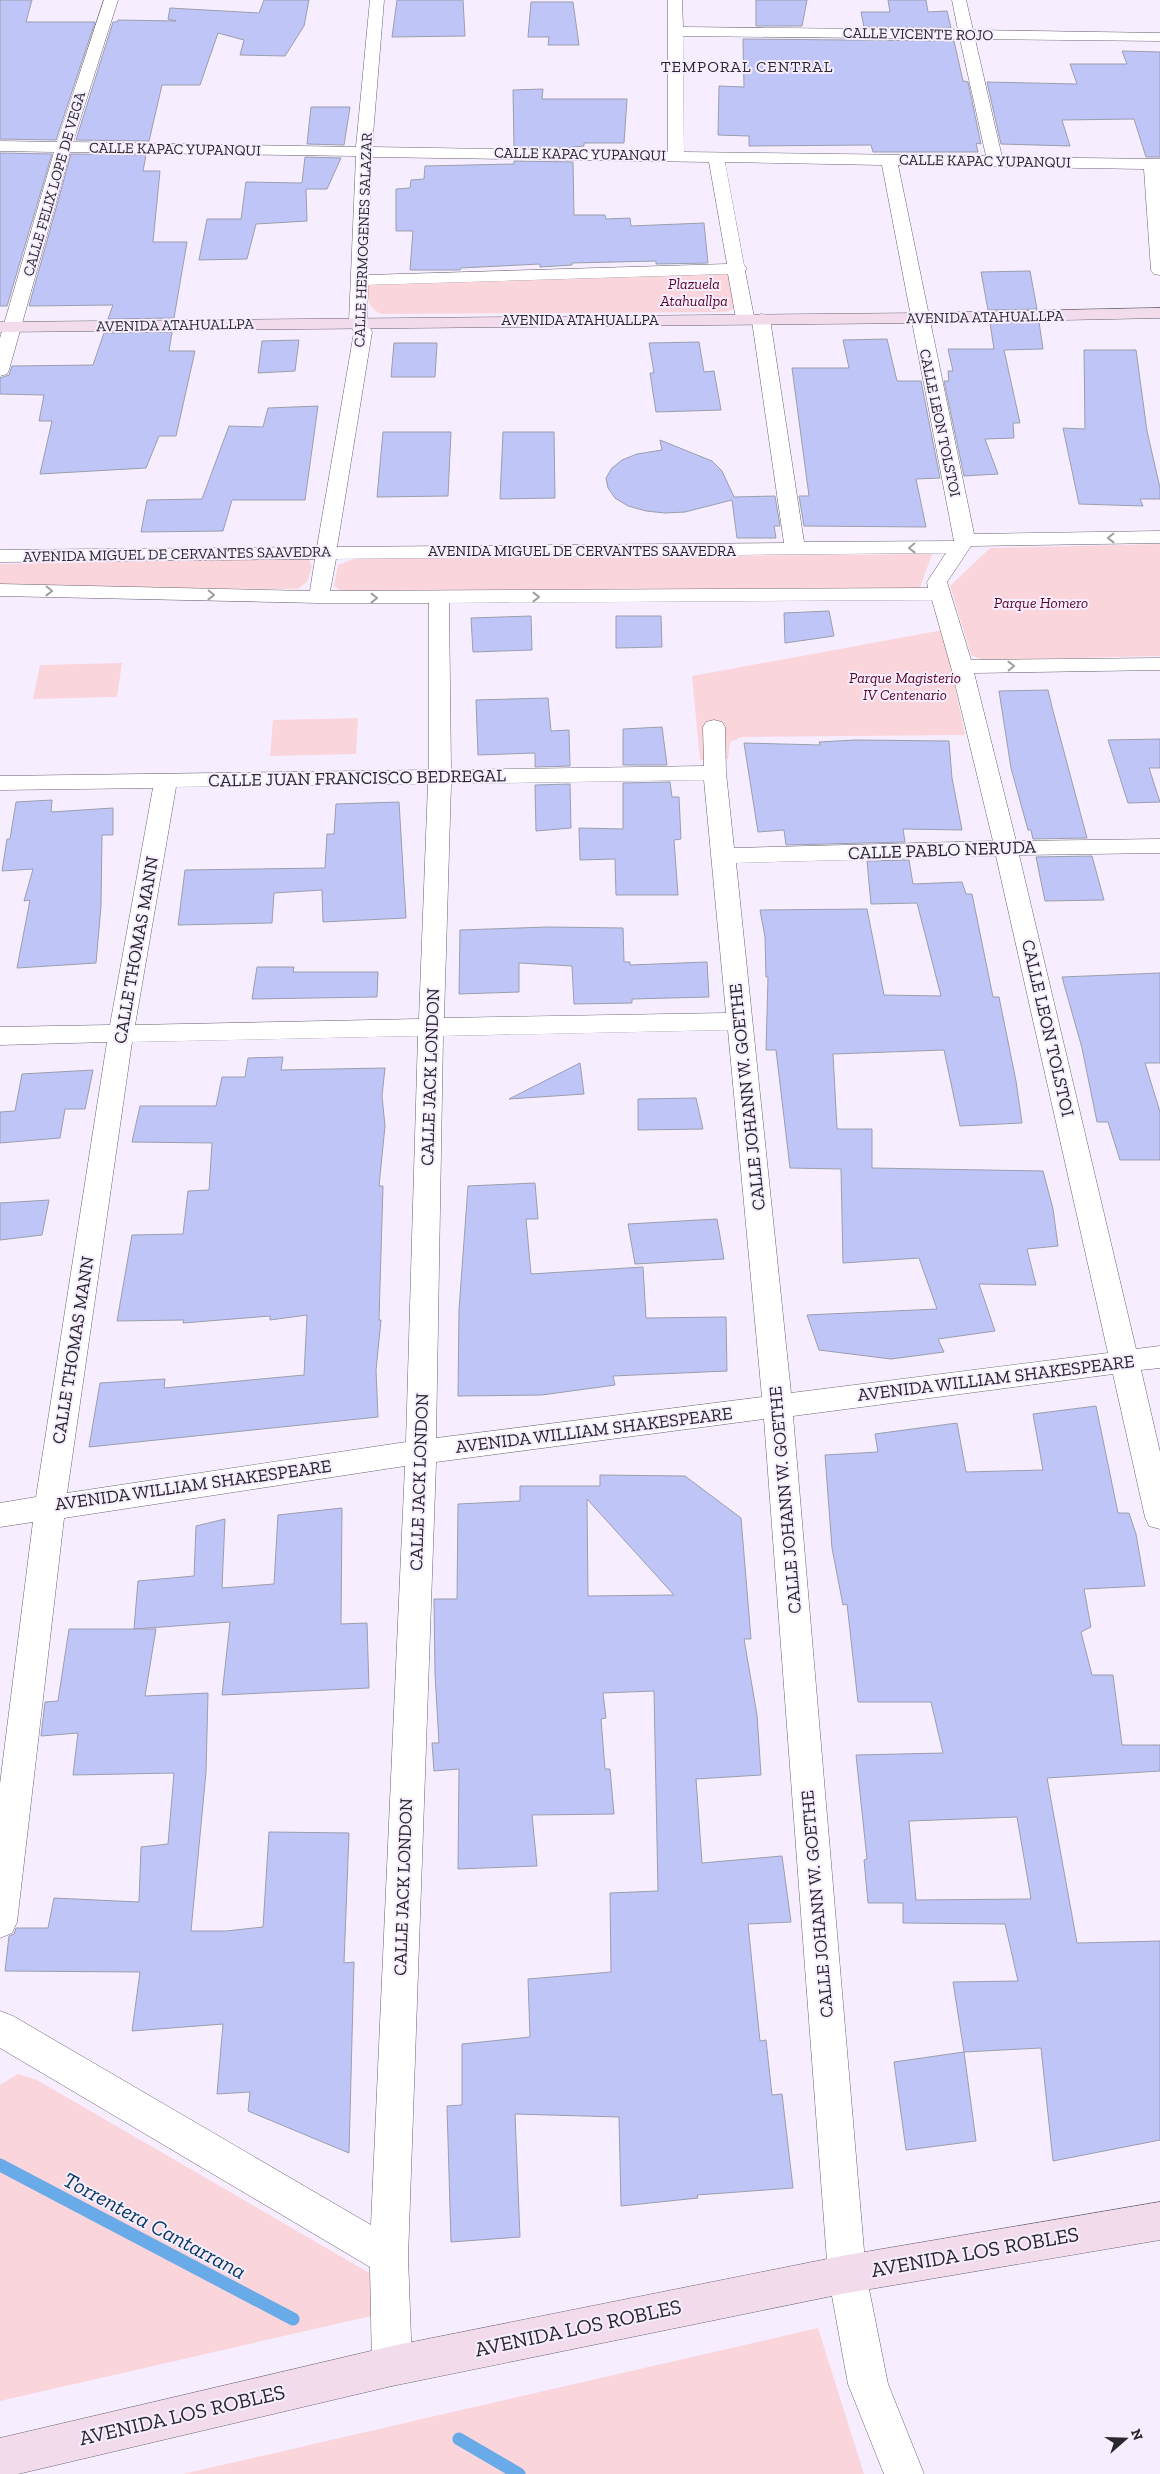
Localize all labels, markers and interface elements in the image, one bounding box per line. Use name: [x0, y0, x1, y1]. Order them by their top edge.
street label: CALLE VICENTE ROJO: [843, 24, 993, 44]
district label: TEMPORAL CENTRAL: [661, 57, 833, 76]
street label: CALLE FELIX LOPE DE VEGA: [19, 89, 89, 278]
street label: CALLE HERMOGENES SALAZAR: [350, 132, 376, 348]
street label: CALLE KAPAC YUPANQUI: [89, 138, 261, 160]
street label: CALLE KAPAC YUPANQUI: [494, 143, 666, 165]
street label: CALLE KAPAC YUPANQUI: [899, 150, 1071, 172]
park label: Plazuela Atahuallpa: [659, 275, 728, 310]
street label: AVENIDA ATAHUALLPA: [906, 307, 1064, 327]
street label: AVENIDA ATAHUALLPA: [501, 311, 659, 329]
street label: AVENIDA ATAHUALLPA: [96, 315, 254, 335]
street label: CALLE LEON TOLSTOI: [916, 347, 965, 499]
one-way arrow: [1107, 532, 1115, 543]
street label: AVENIDA MIGUEL DE CERVANTES SAAVEDRA: [23, 542, 331, 566]
street label: AVENIDA MIGUEL DE CERVANTES SAAVEDRA: [428, 542, 736, 560]
one-way arrow: [908, 543, 916, 553]
one-way arrow: [45, 586, 53, 596]
one-way arrow: [208, 590, 215, 600]
one-way arrow: [532, 592, 540, 602]
one-way arrow: [370, 593, 378, 603]
park label: Parque Homero: [994, 594, 1088, 612]
one-way arrow: [1008, 661, 1015, 671]
park label: Parque Magisterio IV Centenario: [849, 669, 961, 704]
street label: CALLE JUAN FRANCISCO BEDREGAL: [208, 764, 506, 792]
street label: CALLE PABLO NERUDA: [848, 836, 1037, 864]
street label: CALLE THOMAS MANN: [109, 855, 163, 1045]
street label: CALLE LEON TOLSTOI: [1017, 937, 1079, 1119]
street label: CALLE JOHANN W. GOETHE: [724, 982, 770, 1212]
street label: CALLE JACK LONDON: [416, 988, 444, 1166]
street label: CALLE THOMAS MANN: [47, 1254, 99, 1446]
street label: AVENIDA WILLIAM SHAKESPEARE: [856, 1350, 1136, 1406]
street label: CALLE JOHANN W. GOETHE: [764, 1385, 806, 1615]
street label: CALLE JACK LONDON: [405, 1393, 433, 1571]
street label: AVENIDA WILLIAM SHAKESPEARE: [454, 1402, 734, 1458]
street label: AVENIDA WILLIAM SHAKESPEARE: [53, 1455, 333, 1515]
street label: CALLE JOHANN W. GOETHE: [796, 1789, 838, 2019]
street label: CALLE JACK LONDON: [389, 1798, 417, 1976]
water label: Torrentera Cantarrana: [59, 2166, 251, 2285]
street label: AVENIDA LOS ROBLES: [869, 2221, 1081, 2282]
street label: AVENIDA LOS ROBLES: [472, 2293, 683, 2362]
street label: AVENIDA LOS ROBLES: [77, 2379, 287, 2450]
north arrow: [1100, 2414, 1150, 2464]
text: N: [1127, 2427, 1147, 2443]

